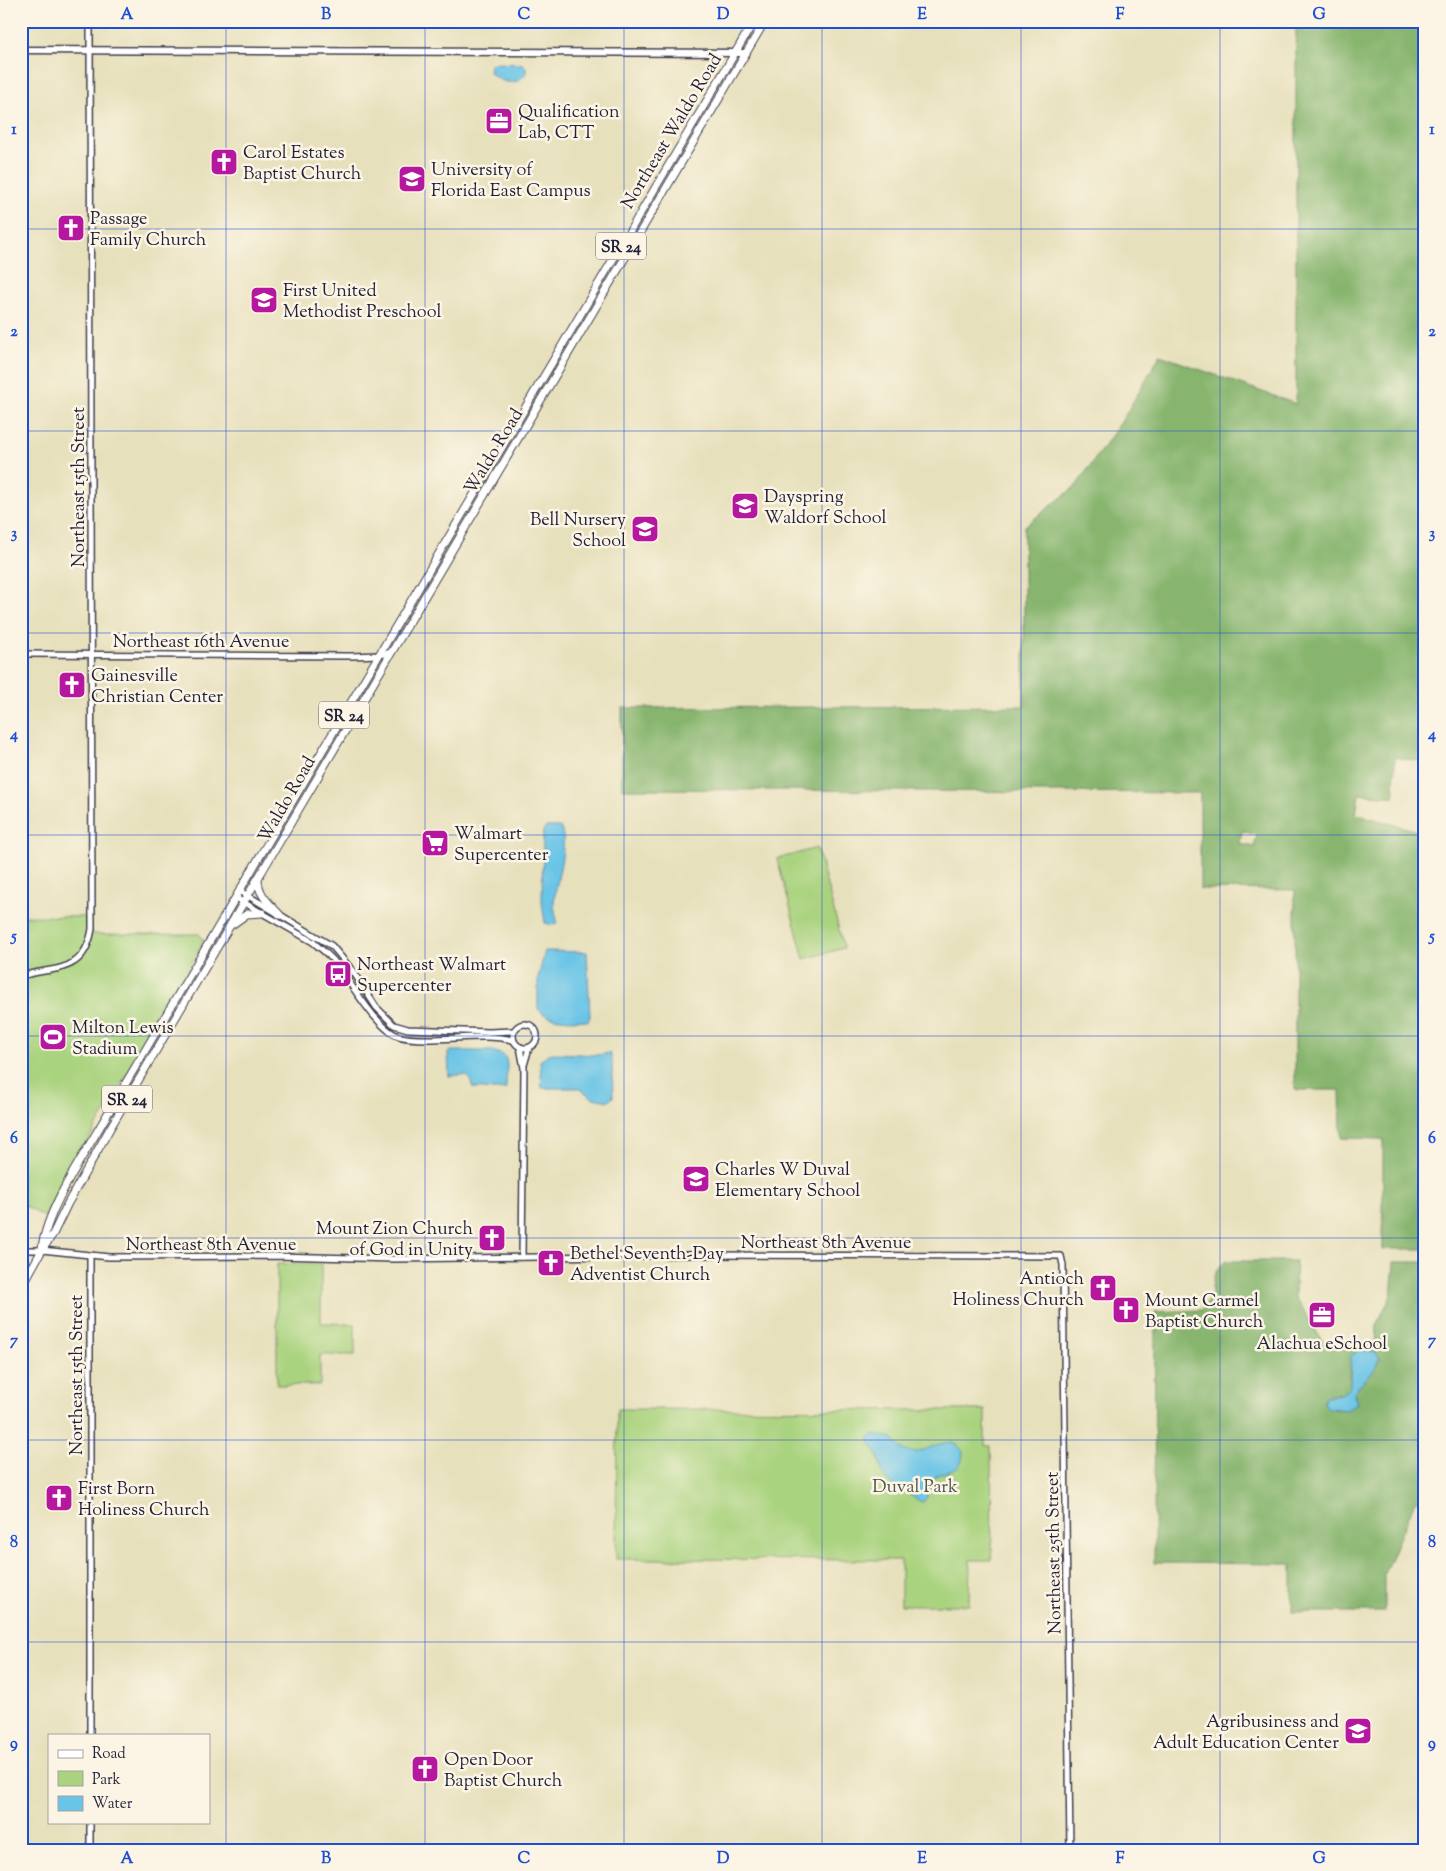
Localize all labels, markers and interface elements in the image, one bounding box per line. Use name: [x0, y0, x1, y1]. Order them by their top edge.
text: A: [121, 4, 134, 27]
text: B: [321, 4, 331, 27]
text: C: [518, 4, 531, 27]
text: D: [717, 4, 730, 27]
text: E: [917, 4, 927, 27]
text: F: [1116, 4, 1125, 27]
text: G: [1312, 4, 1326, 27]
street label: Northeast Waldo Road: [616, 49, 729, 215]
place label: Qualification Lab, CTT: [518, 100, 620, 147]
office icon: Qualification Lab, CTT: [484, 106, 514, 136]
text: 1: [11, 119, 17, 142]
text: 1: [1429, 119, 1435, 142]
place label: Carol Estates Baptist Church: [243, 141, 362, 188]
church icon: Carol Estates Baptist Church: [209, 147, 239, 177]
place label: University of Florida East Campus: [431, 158, 591, 205]
school or university icon: University of Florida East Campus: [397, 164, 427, 194]
place label: Passage Family Church: [90, 207, 207, 254]
church icon: Passage Family Church: [56, 213, 86, 243]
road number: SR 24: [596, 232, 646, 260]
place label: First United Methodist Preschool: [283, 279, 441, 326]
school or university icon: First United Methodist Preschool: [249, 285, 279, 315]
text: 2: [10, 321, 18, 344]
text: 2: [1428, 321, 1436, 344]
street label: Waldo Road: [459, 404, 531, 500]
street label: Northeast 15th Street: [67, 407, 93, 567]
place label: Dayspring Waldorf School: [764, 485, 887, 532]
school or university icon: Dayspring Waldorf School: [730, 491, 760, 521]
place label: Bell Nursery School: [530, 508, 626, 555]
school or university icon: Bell Nursery School: [630, 514, 660, 544]
text: 3: [11, 523, 18, 546]
text: 3: [1429, 523, 1436, 546]
street label: Northeast 16th Avenue: [113, 630, 289, 656]
place label: Gainesville Christian Center: [91, 664, 223, 711]
church icon: Gainesville Christian Center: [57, 670, 87, 700]
road number: SR 24: [319, 702, 369, 728]
text: 4: [9, 724, 18, 747]
text: 4: [1427, 724, 1436, 747]
street label: Waldo Road: [252, 752, 323, 848]
place label: Walmart Supercenter: [454, 822, 549, 869]
supermarket icon: Walmart Supercenter: [420, 828, 450, 858]
text: 5: [9, 926, 17, 949]
text: 5: [1427, 926, 1435, 949]
place label: Northeast Walmart Supercenter: [357, 953, 506, 1000]
bus stop icon: Northeast Walmart Supercenter: [323, 959, 353, 989]
place label: Milton Lewis Stadium: [72, 1016, 174, 1063]
sports icon: Milton Lewis Stadium: [38, 1022, 68, 1052]
road number: SR 24: [102, 1086, 152, 1112]
text: 6: [10, 1128, 18, 1151]
text: 6: [1428, 1128, 1436, 1151]
place label: Charles W Duval Elementary School: [715, 1158, 860, 1205]
school or university icon: Charles W Duval Elementary School: [681, 1164, 711, 1194]
place label: Mount Zion Church of God in Unity: [316, 1217, 473, 1264]
church icon: Mount Zion Church of God in Unity: [477, 1223, 507, 1253]
street label: Northeast 8th Avenue: [741, 1231, 911, 1257]
street label: Northeast 8th Avenue: [126, 1233, 296, 1259]
place label: Bethel Seventh-Day Adventist Church: [570, 1242, 724, 1289]
church icon: Bethel Seventh-Day Adventist Church: [536, 1248, 566, 1278]
place label: Antioch Holiness Church: [952, 1267, 1084, 1314]
church icon: Antioch Holiness Church: [1088, 1273, 1118, 1303]
place label: Mount Carmel Baptist Church: [1145, 1289, 1264, 1336]
street label: Northeast 15th Street: [65, 1295, 91, 1455]
church icon: Mount Carmel Baptist Church: [1111, 1295, 1141, 1325]
office icon: Alachua eSchool: [1307, 1300, 1337, 1330]
text: 7: [10, 1330, 19, 1353]
text: 7: [1428, 1330, 1437, 1353]
place label: Alachua eSchool: [1257, 1332, 1387, 1358]
street label: Northeast 25th Street: [1041, 1471, 1069, 1634]
park label: Duval Park: [872, 1475, 958, 1501]
place label: First Born Holiness Church: [78, 1477, 210, 1524]
church icon: First Born Holiness Church: [44, 1483, 74, 1513]
text: 8: [10, 1532, 18, 1555]
text: 8: [1428, 1532, 1436, 1555]
place label: Agribusiness and Adult Education Center: [1153, 1710, 1339, 1757]
school or university icon: Agribusiness and Adult Education Center: [1343, 1716, 1373, 1746]
text: 9: [10, 1733, 18, 1756]
text: 9: [1428, 1733, 1436, 1756]
legend: [48, 1734, 210, 1824]
text: Road: [92, 1744, 126, 1765]
place label: Open Door Baptist Church: [444, 1748, 563, 1795]
church icon: Open Door Baptist Church: [410, 1754, 440, 1784]
text: Park: [92, 1770, 121, 1791]
text: Water: [92, 1794, 133, 1815]
text: A: [121, 1848, 134, 1871]
text: B: [321, 1848, 331, 1871]
text: C: [518, 1848, 531, 1871]
text: D: [717, 1848, 730, 1871]
text: E: [917, 1848, 927, 1871]
text: F: [1116, 1848, 1125, 1871]
text: G: [1312, 1848, 1326, 1871]

